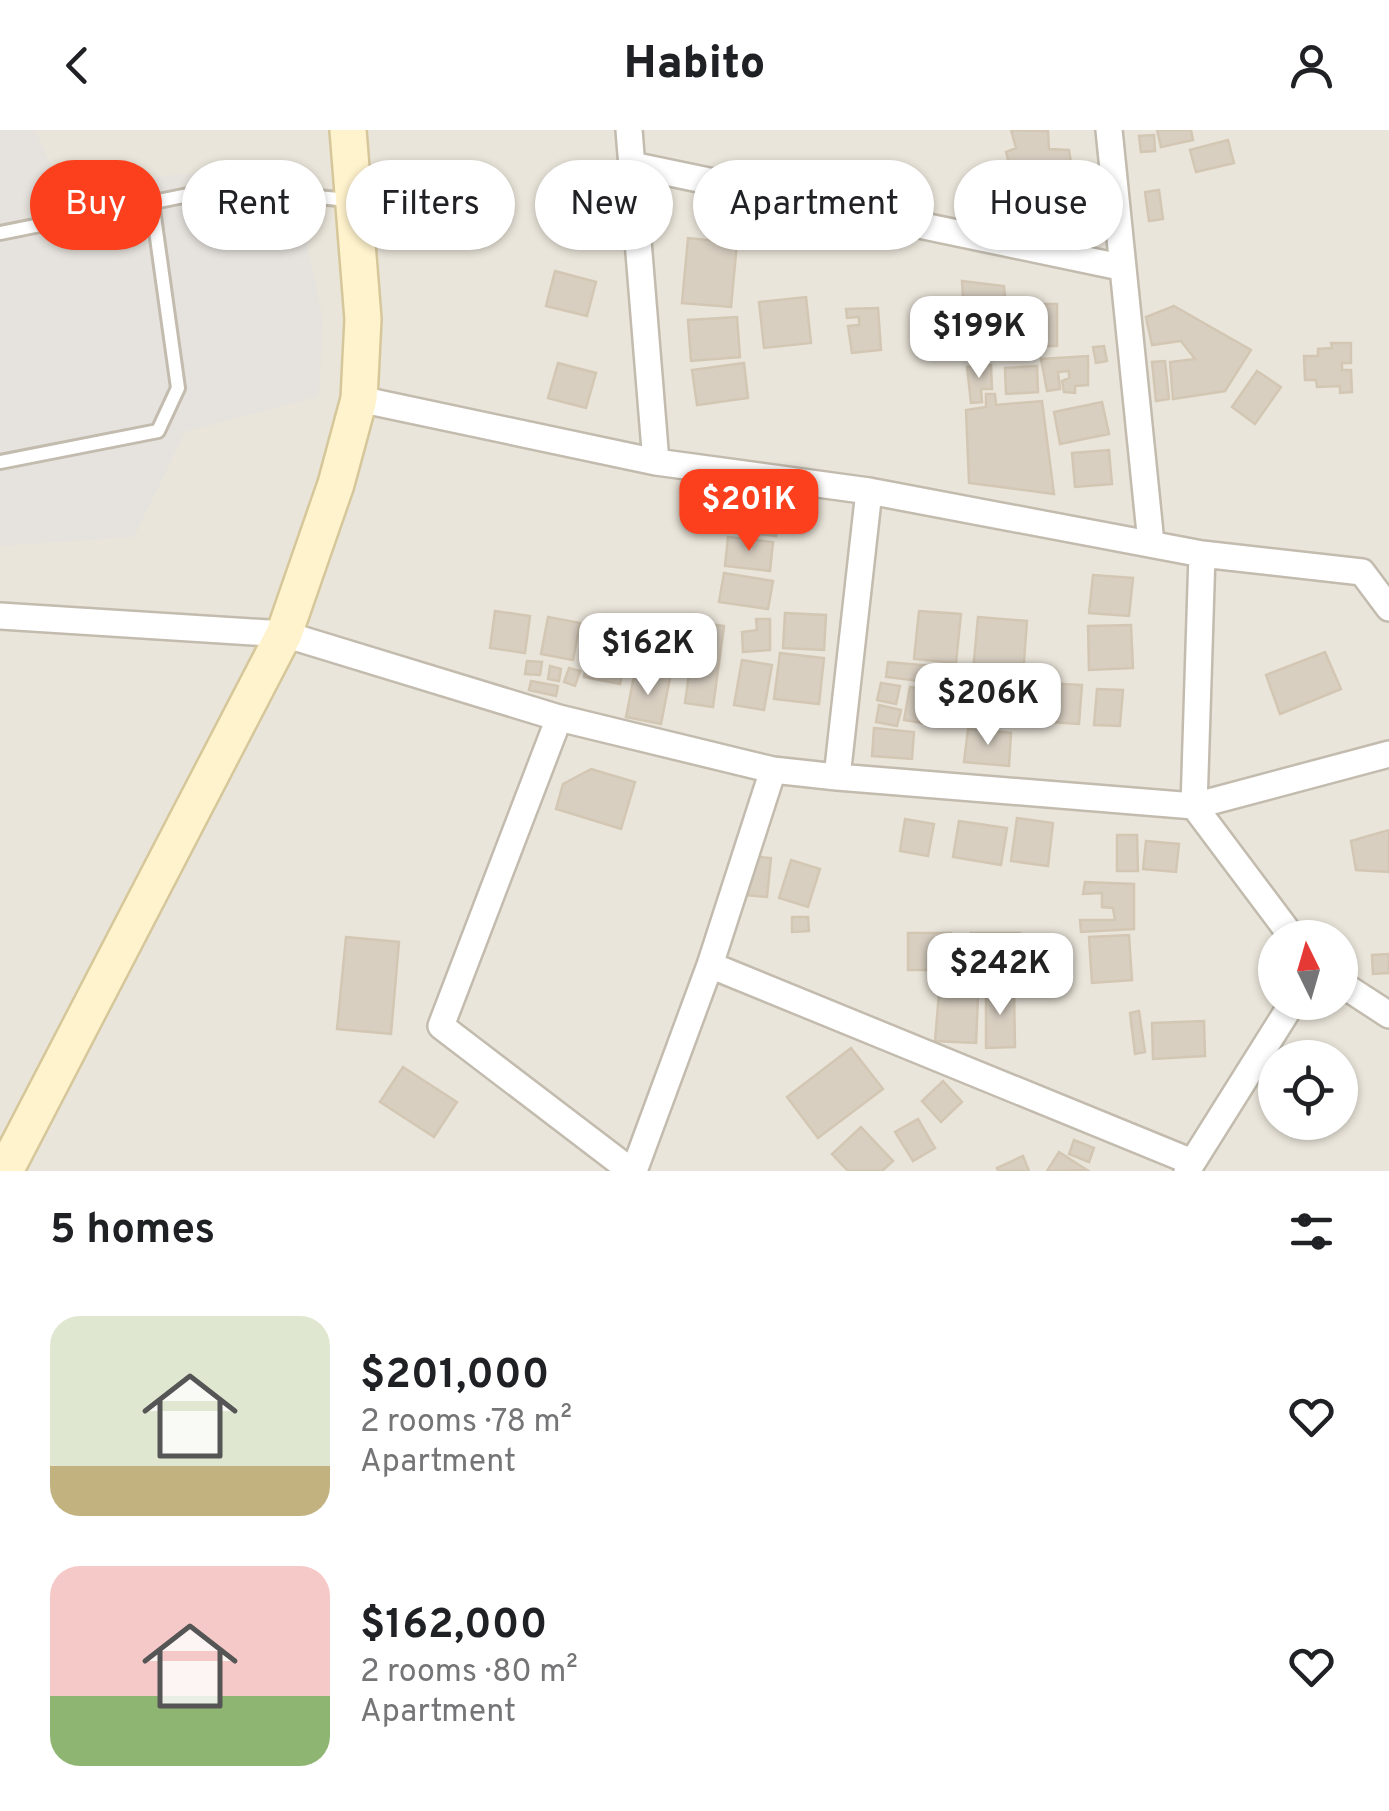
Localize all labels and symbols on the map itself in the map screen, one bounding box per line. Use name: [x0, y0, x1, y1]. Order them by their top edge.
pin: $199K: [909, 296, 1049, 381]
pin: $201K: [679, 469, 819, 554]
pin: $162K: [578, 613, 718, 698]
pin: $206K: [918, 663, 1058, 748]
north arrow: [1258, 920, 1358, 1020]
pin: $242K: [930, 933, 1070, 1018]

